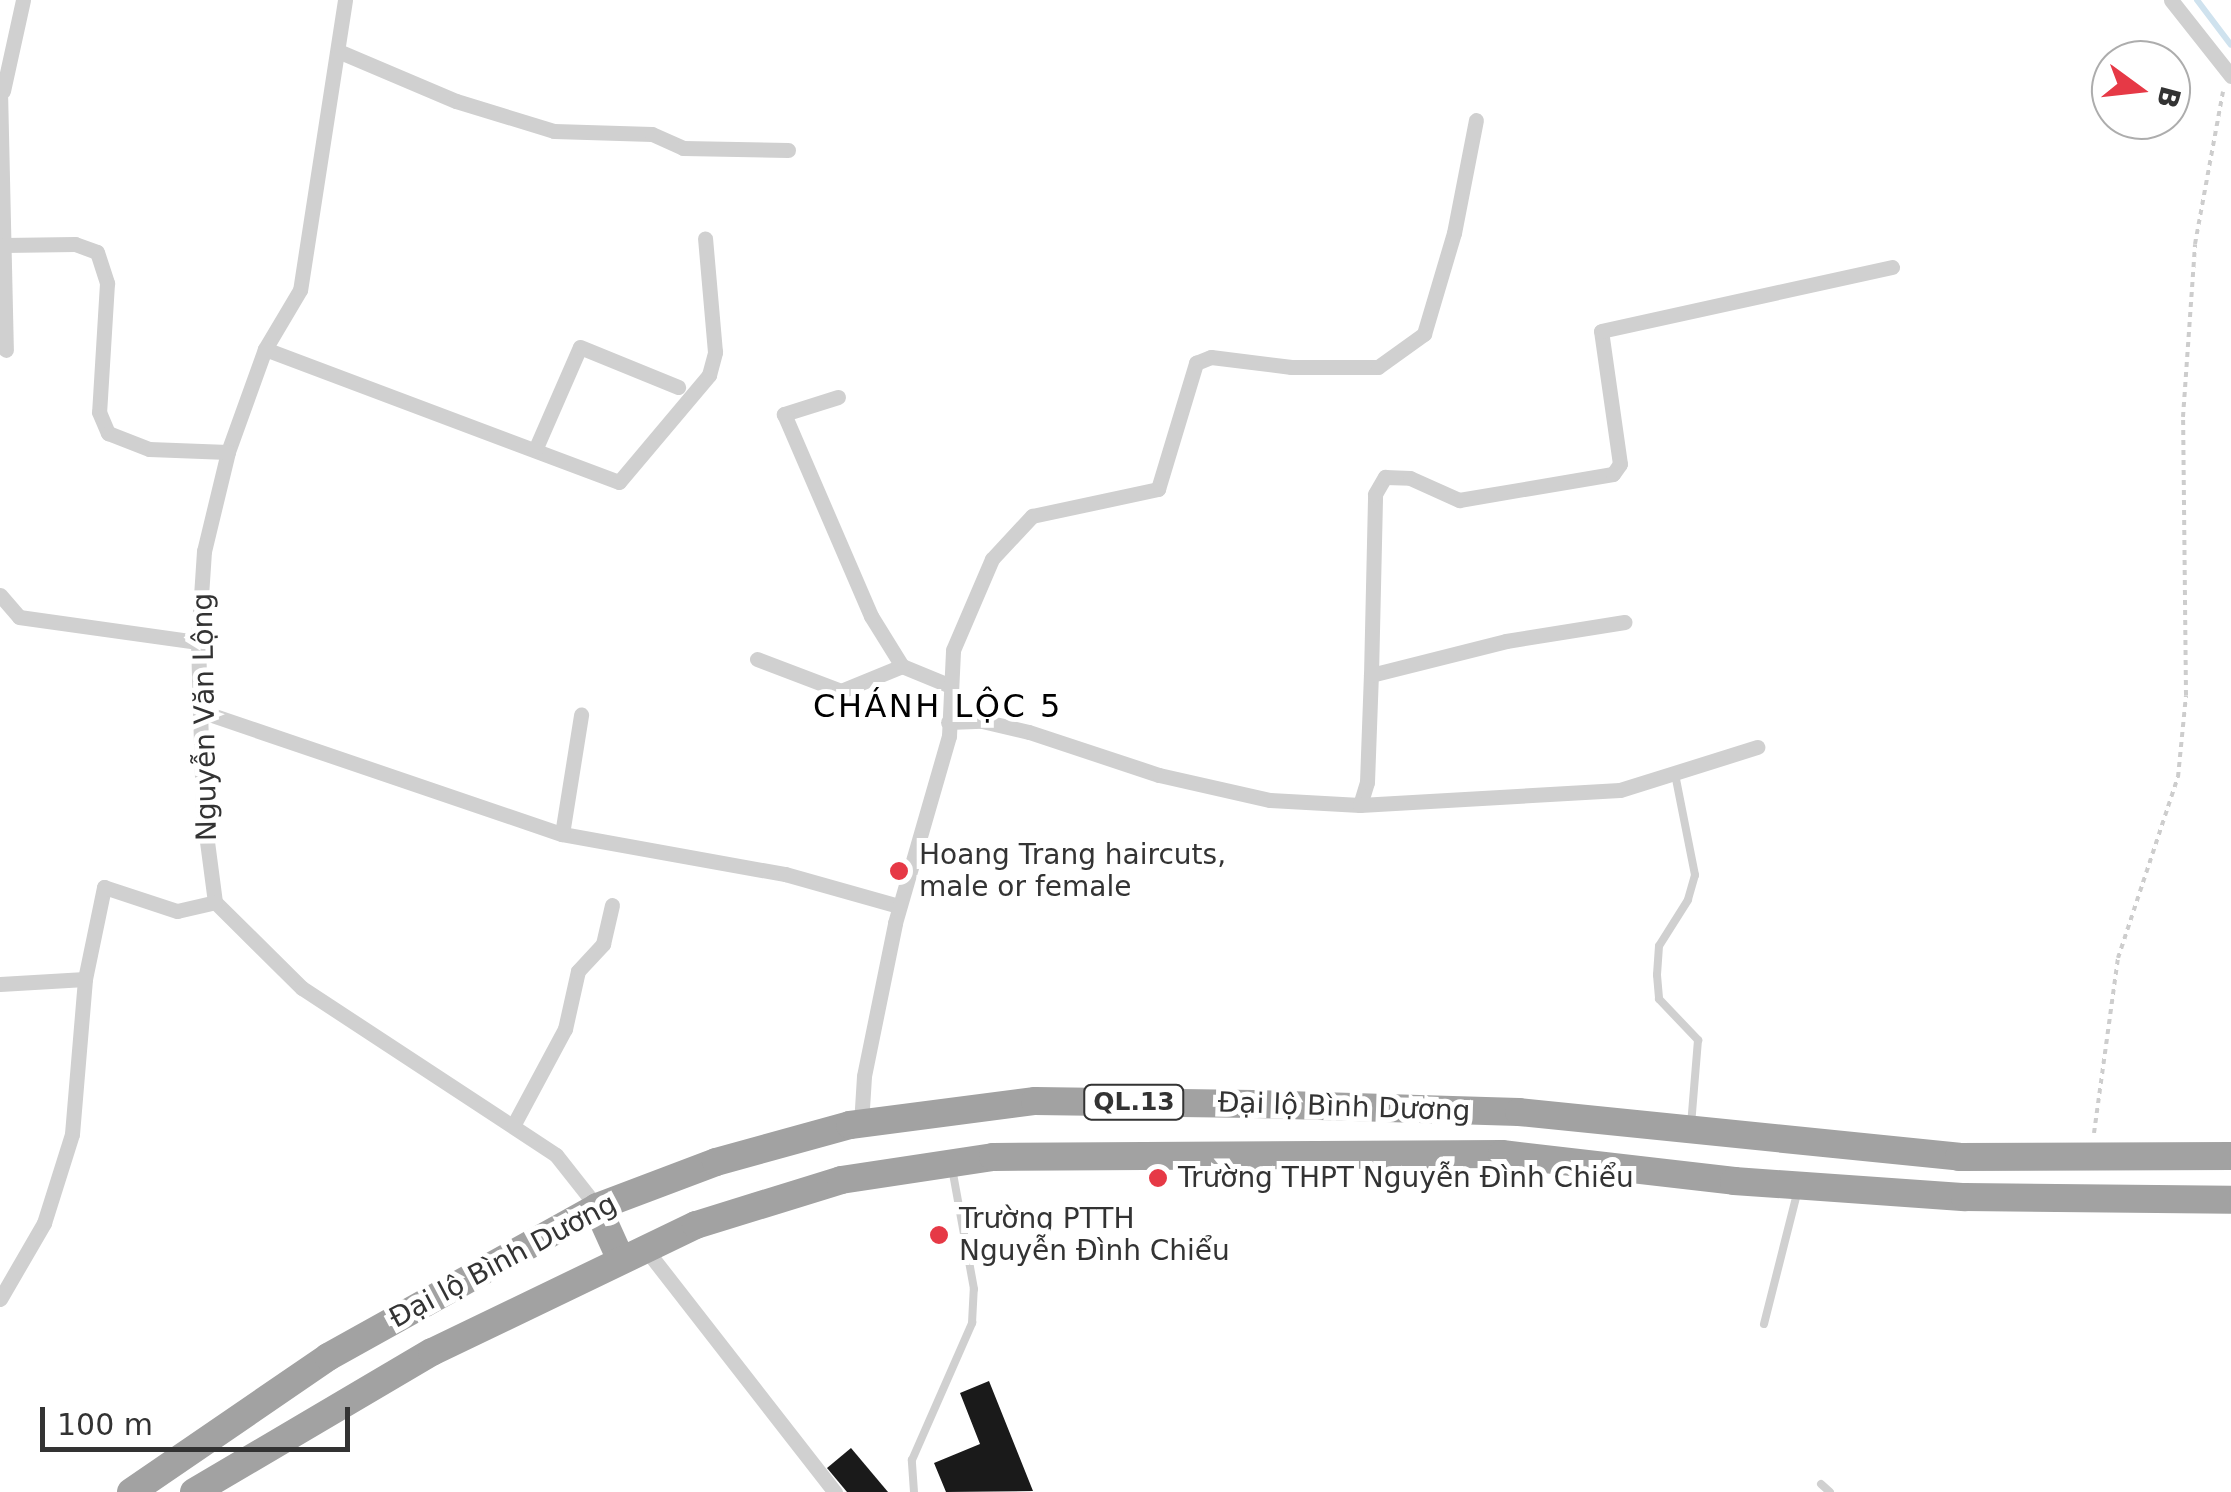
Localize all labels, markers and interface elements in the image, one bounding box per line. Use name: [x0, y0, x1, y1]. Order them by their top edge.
north arrow: [2091, 40, 2191, 140]
text: B: [2150, 83, 2187, 112]
street label: Nguyễn Văn Lộng: [186, 593, 224, 841]
district label: CHÁNH LỘC 5: [813, 687, 1063, 725]
place label: Hoang Trang haircuts, male or female: [919, 838, 1226, 904]
marker: Hoang Trang haircuts, male or female: [888, 860, 910, 882]
road number: QL.13: [1082, 1082, 1186, 1122]
street label: Đại lộ Bình Dương: [1217, 1086, 1471, 1128]
place label: Trường THPT Nguyễn Đình Chiểu: [1178, 1161, 1634, 1195]
marker: Trường THPT Nguyễn Đình Chiểu: [1147, 1167, 1169, 1189]
street label: Đại lộ Bình Dương: [384, 1187, 622, 1335]
place label: Trường PTTH Nguyễn Đình Chiểu: [959, 1202, 1230, 1268]
marker: Trường PTTH Nguyễn Đình Chiểu: [928, 1224, 950, 1246]
scale bar: [45, 1387, 355, 1449]
text: 100 m: [57, 1407, 153, 1442]

